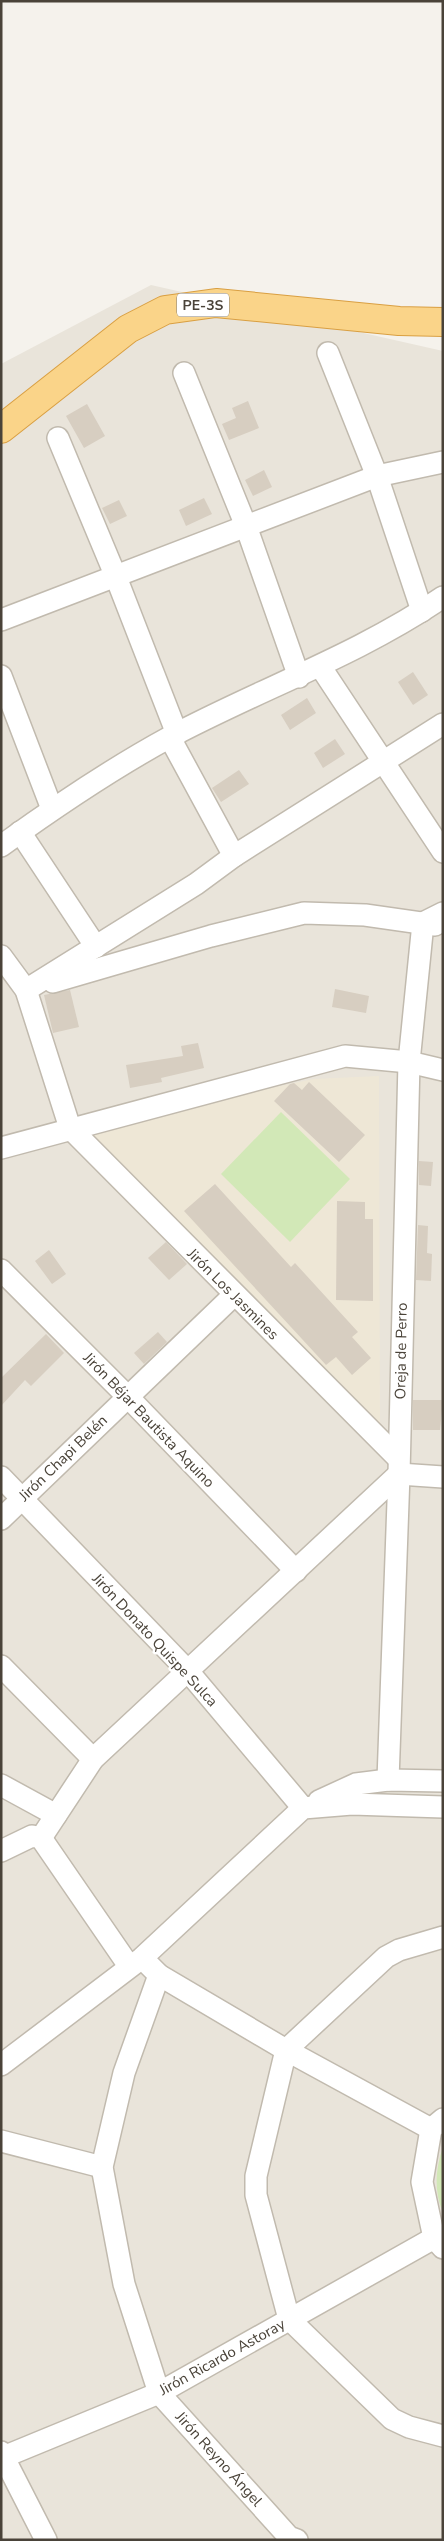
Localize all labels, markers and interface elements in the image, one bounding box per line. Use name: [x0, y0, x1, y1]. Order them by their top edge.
road number: PE-3S: [177, 294, 229, 316]
street label: Jirón Los Jasmines: [182, 1243, 283, 1344]
street label: Oreja de Perro: [390, 1302, 412, 1400]
street label: Jirón Béjar Bautista Aquino: [78, 1347, 219, 1492]
street label: Jirón Chapi Belén: [14, 1411, 112, 1506]
street label: Jirón Donato Quispe Sulca: [87, 1568, 222, 1711]
street label: Jirón Ricardo Astoray: [154, 2314, 289, 2400]
street label: Jirón Reyno Ángel: [170, 2407, 267, 2511]

